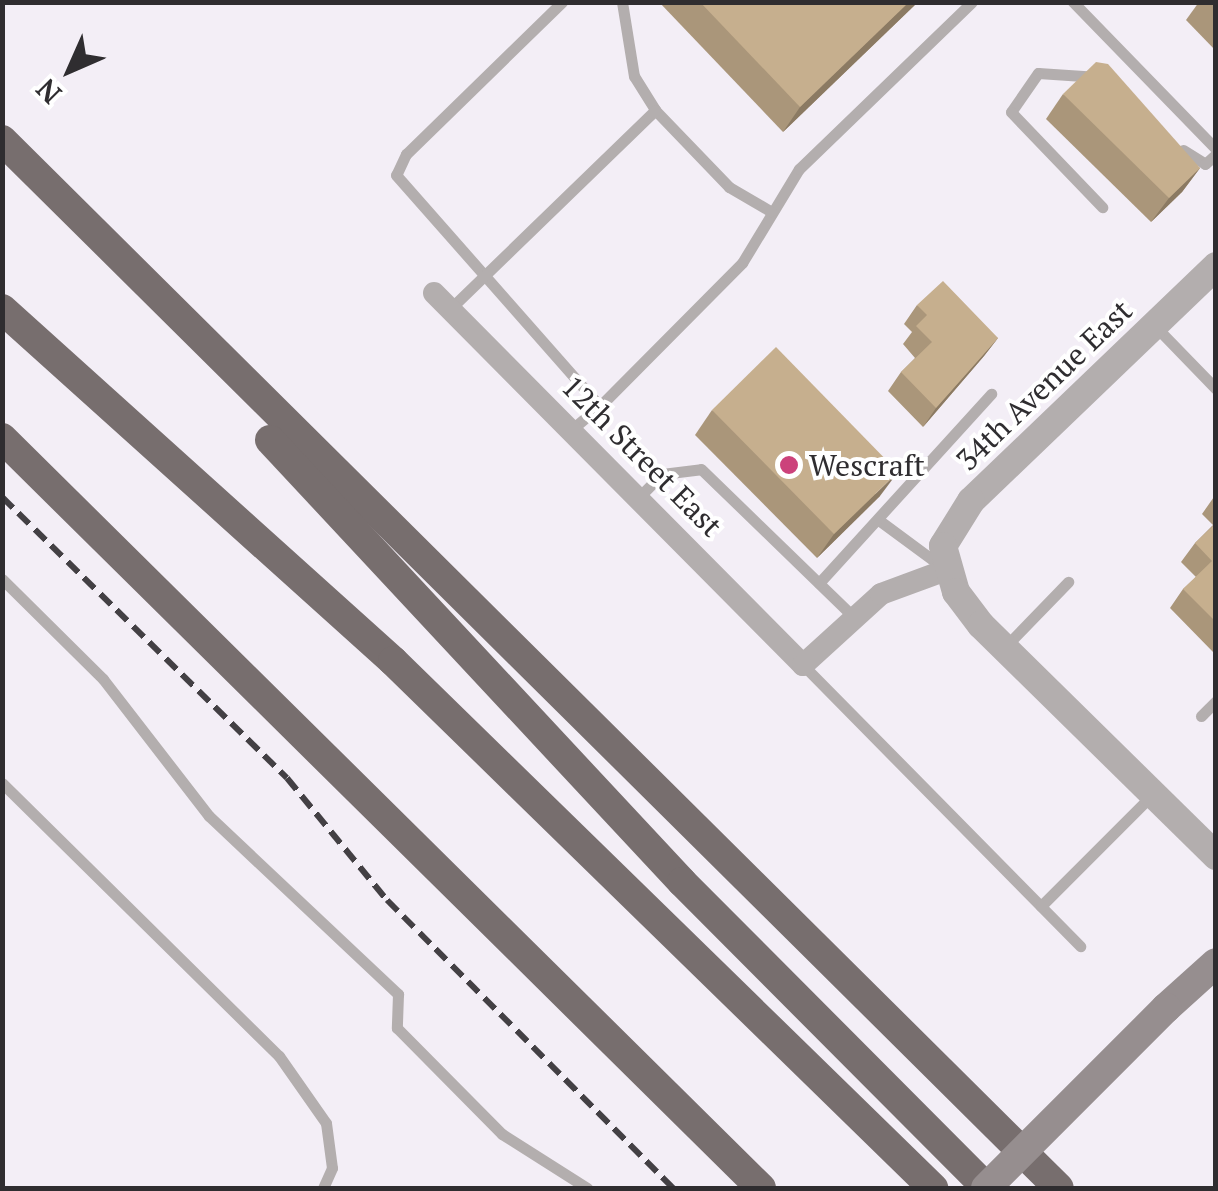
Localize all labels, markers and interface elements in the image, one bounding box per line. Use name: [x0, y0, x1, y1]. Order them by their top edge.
north arrow: [20, 20, 120, 120]
text: N: [28, 71, 69, 112]
street label: 34th Avenue East: [949, 292, 1139, 478]
street label: 12th Street East: [554, 368, 730, 544]
place label: Wescraft: [809, 447, 925, 483]
marker: Wescraft: [778, 454, 800, 476]

